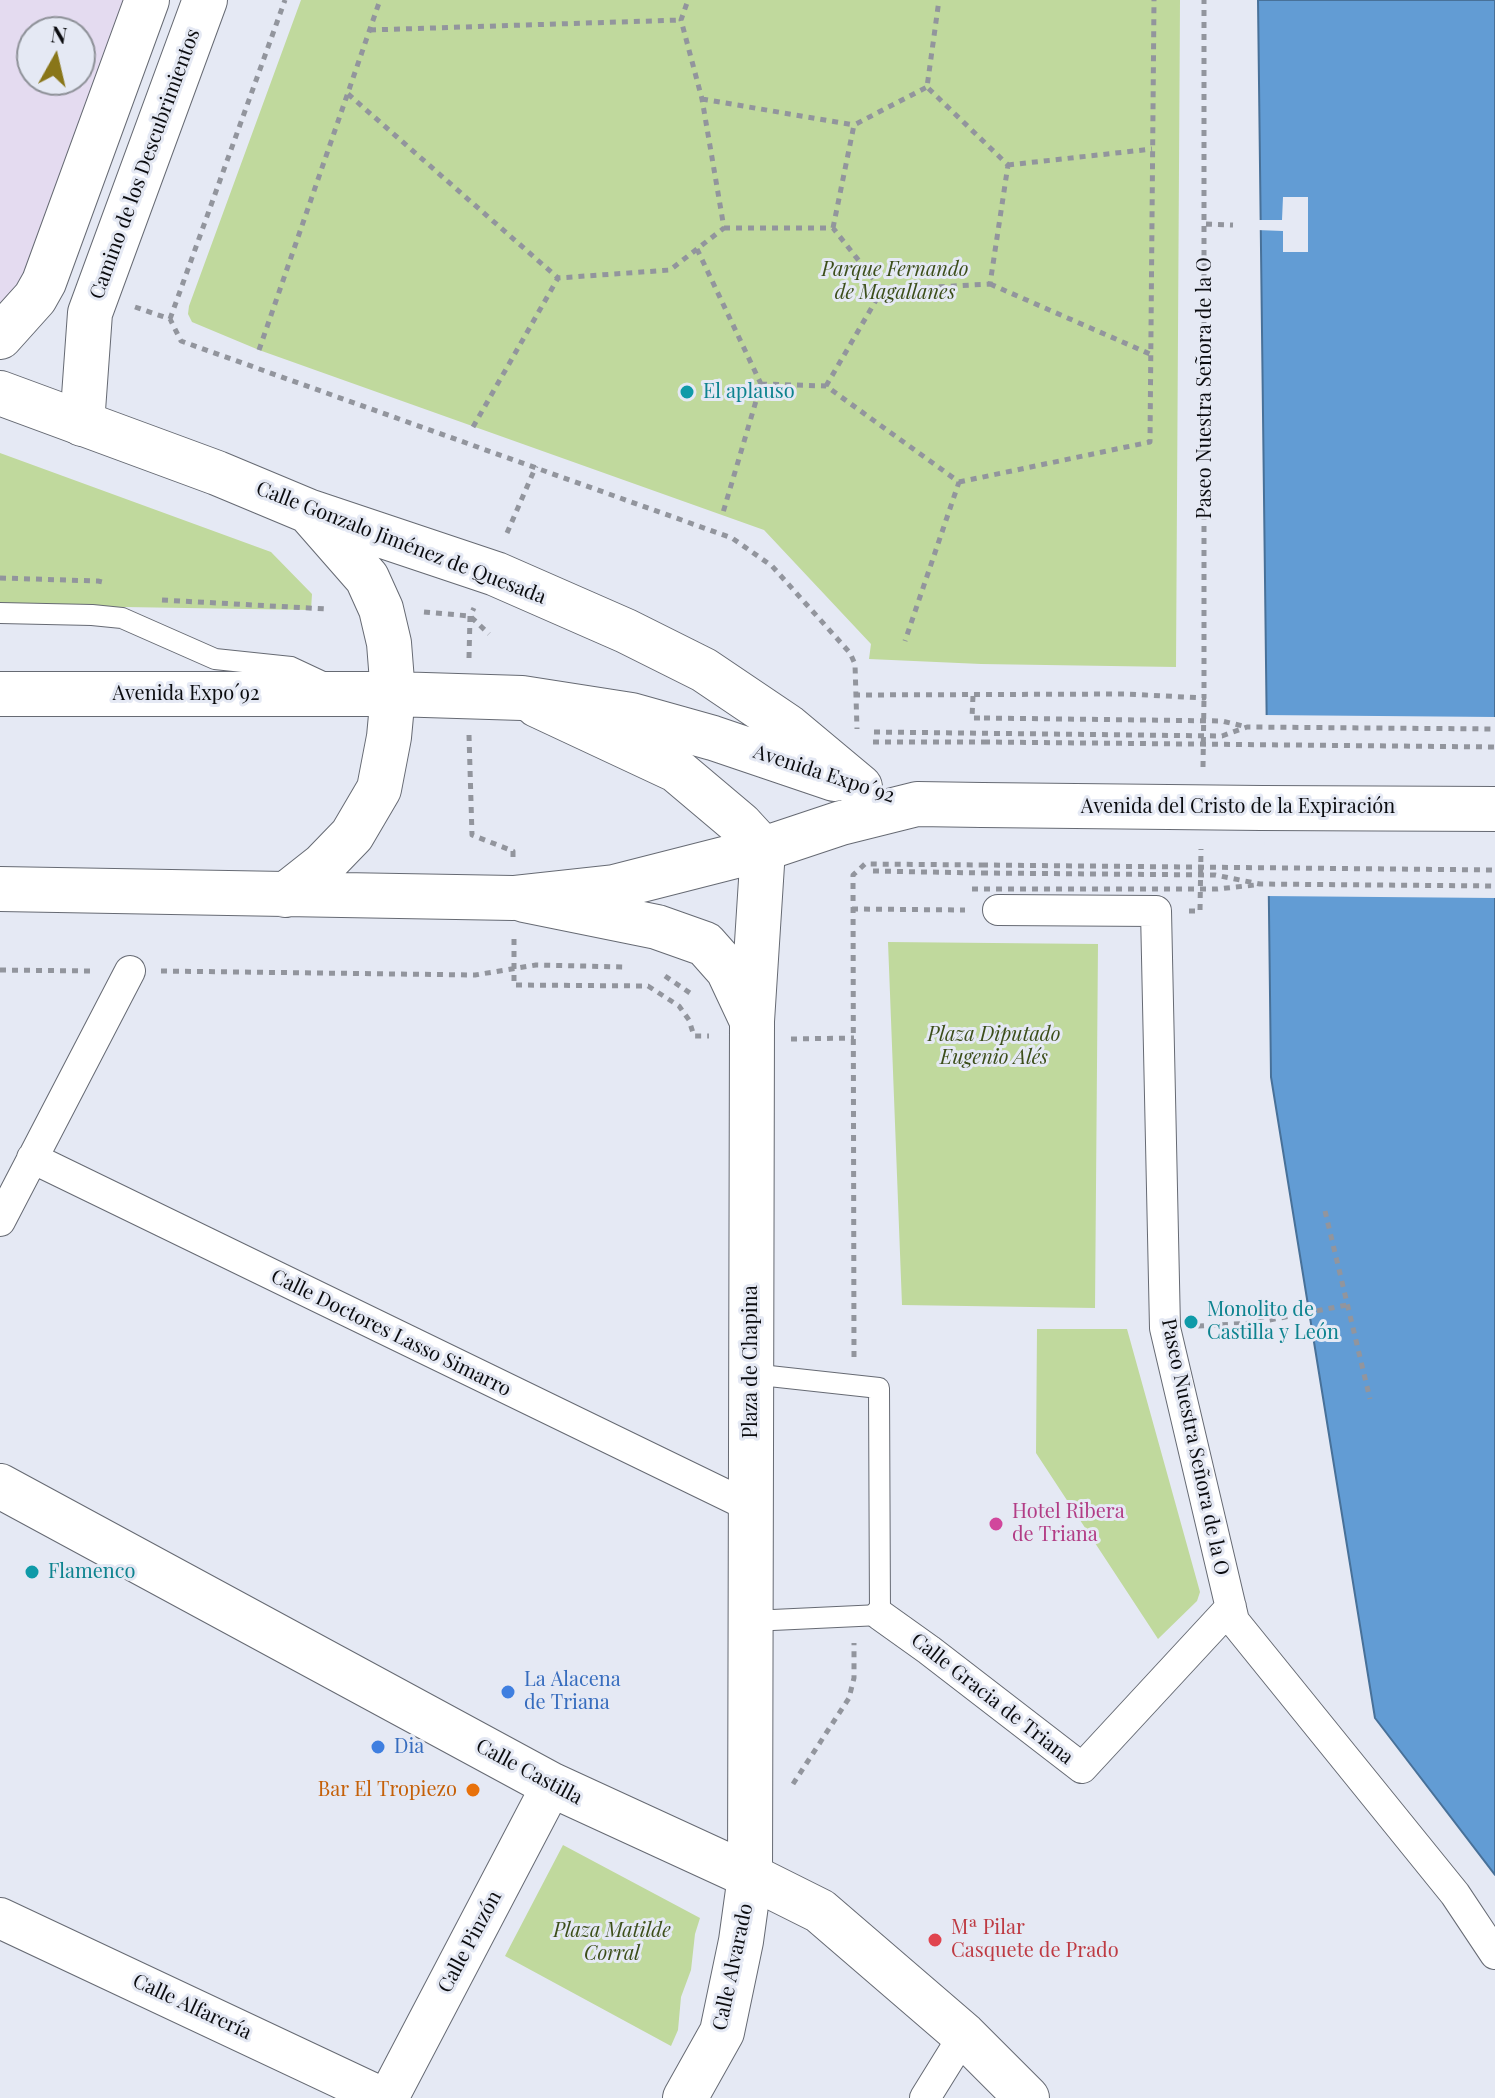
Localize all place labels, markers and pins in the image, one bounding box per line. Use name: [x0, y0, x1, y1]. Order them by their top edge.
place label: El aplauso: [703, 380, 795, 404]
marker: El aplauso: [678, 383, 696, 401]
place label: Monolito de Castilla y León: [1207, 1298, 1339, 1345]
marker: Monolito de Castilla y León: [1182, 1313, 1200, 1331]
place label: Hotel Ribera de Triana: [1012, 1500, 1125, 1547]
marker: Hotel Ribera de Triana: [987, 1515, 1005, 1533]
place label: Flamenco: [48, 1560, 135, 1584]
marker: Flamenco: [23, 1563, 41, 1581]
place label: La Alacena de Triana: [524, 1668, 621, 1715]
marker: La Alacena de Triana: [499, 1683, 517, 1701]
place label: Dia: [394, 1735, 424, 1759]
marker: Dia: [369, 1738, 387, 1756]
place label: Bar El Tropiezo: [318, 1778, 457, 1802]
marker: Bar El Tropiezo: [464, 1781, 482, 1799]
place label: Mª Pilar Casquete de Prado: [951, 1916, 1119, 1963]
marker: Mª Pilar Casquete de Prado: [926, 1931, 944, 1949]

